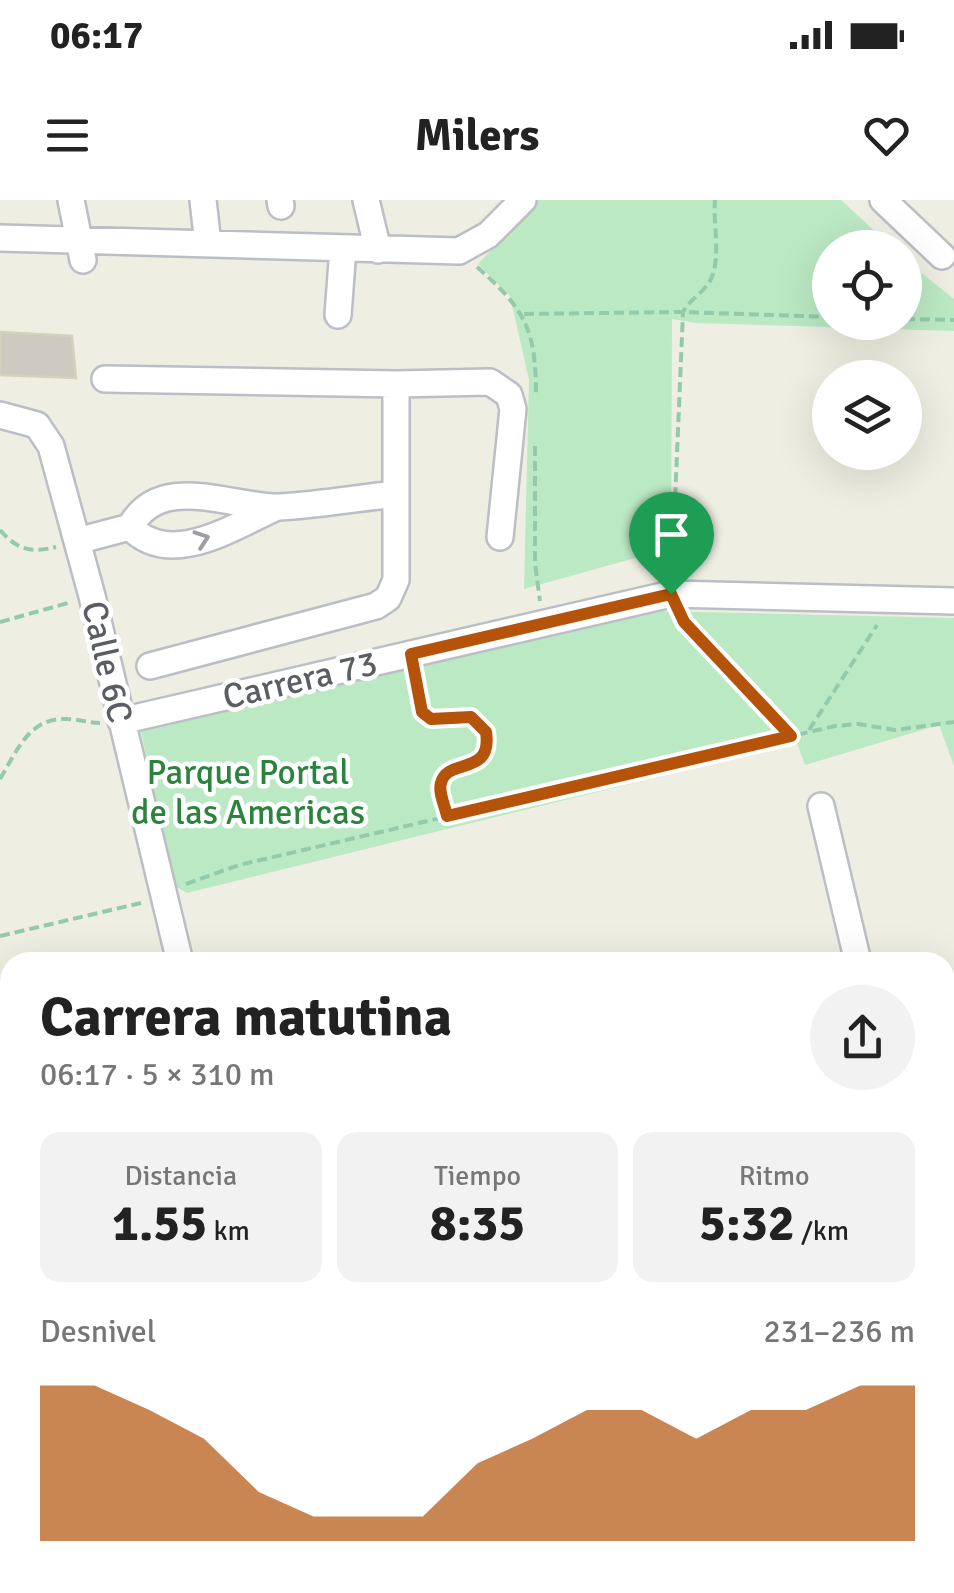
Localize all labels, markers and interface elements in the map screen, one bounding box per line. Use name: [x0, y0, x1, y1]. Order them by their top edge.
text: 06:17: [50, 12, 143, 59]
icon: menu: [40, 108, 95, 163]
text: Milers: [415, 108, 539, 163]
icon: heart: [859, 108, 914, 163]
map controls: [812, 230, 922, 470]
button: locate: [812, 230, 922, 340]
button: layers: [812, 360, 922, 470]
pin: [629, 492, 714, 595]
icon: arrive: [644, 507, 699, 562]
one-way arrow: [193, 530, 210, 550]
street label: Calle 6C: [72, 597, 142, 727]
street label: Carrera 73: [219, 641, 381, 719]
park label: Parque Portal de las Americas: [131, 751, 365, 834]
text: Carrera matutina: [40, 983, 452, 1051]
button: share: [810, 985, 915, 1090]
text: 06:17 · 5 × 310 m: [40, 1055, 275, 1094]
text: Distancia: [125, 1159, 237, 1193]
text: Tiempo: [434, 1159, 521, 1193]
text: Ritmo: [739, 1159, 810, 1193]
text: 1.55: [112, 1193, 207, 1255]
text: 8:35: [430, 1193, 525, 1255]
text: 5:32: [699, 1193, 795, 1255]
text: km: [207, 1214, 250, 1248]
text: /km: [795, 1214, 849, 1248]
text: Desnivel: [40, 1312, 156, 1351]
text: 231–236 m: [764, 1312, 915, 1351]

